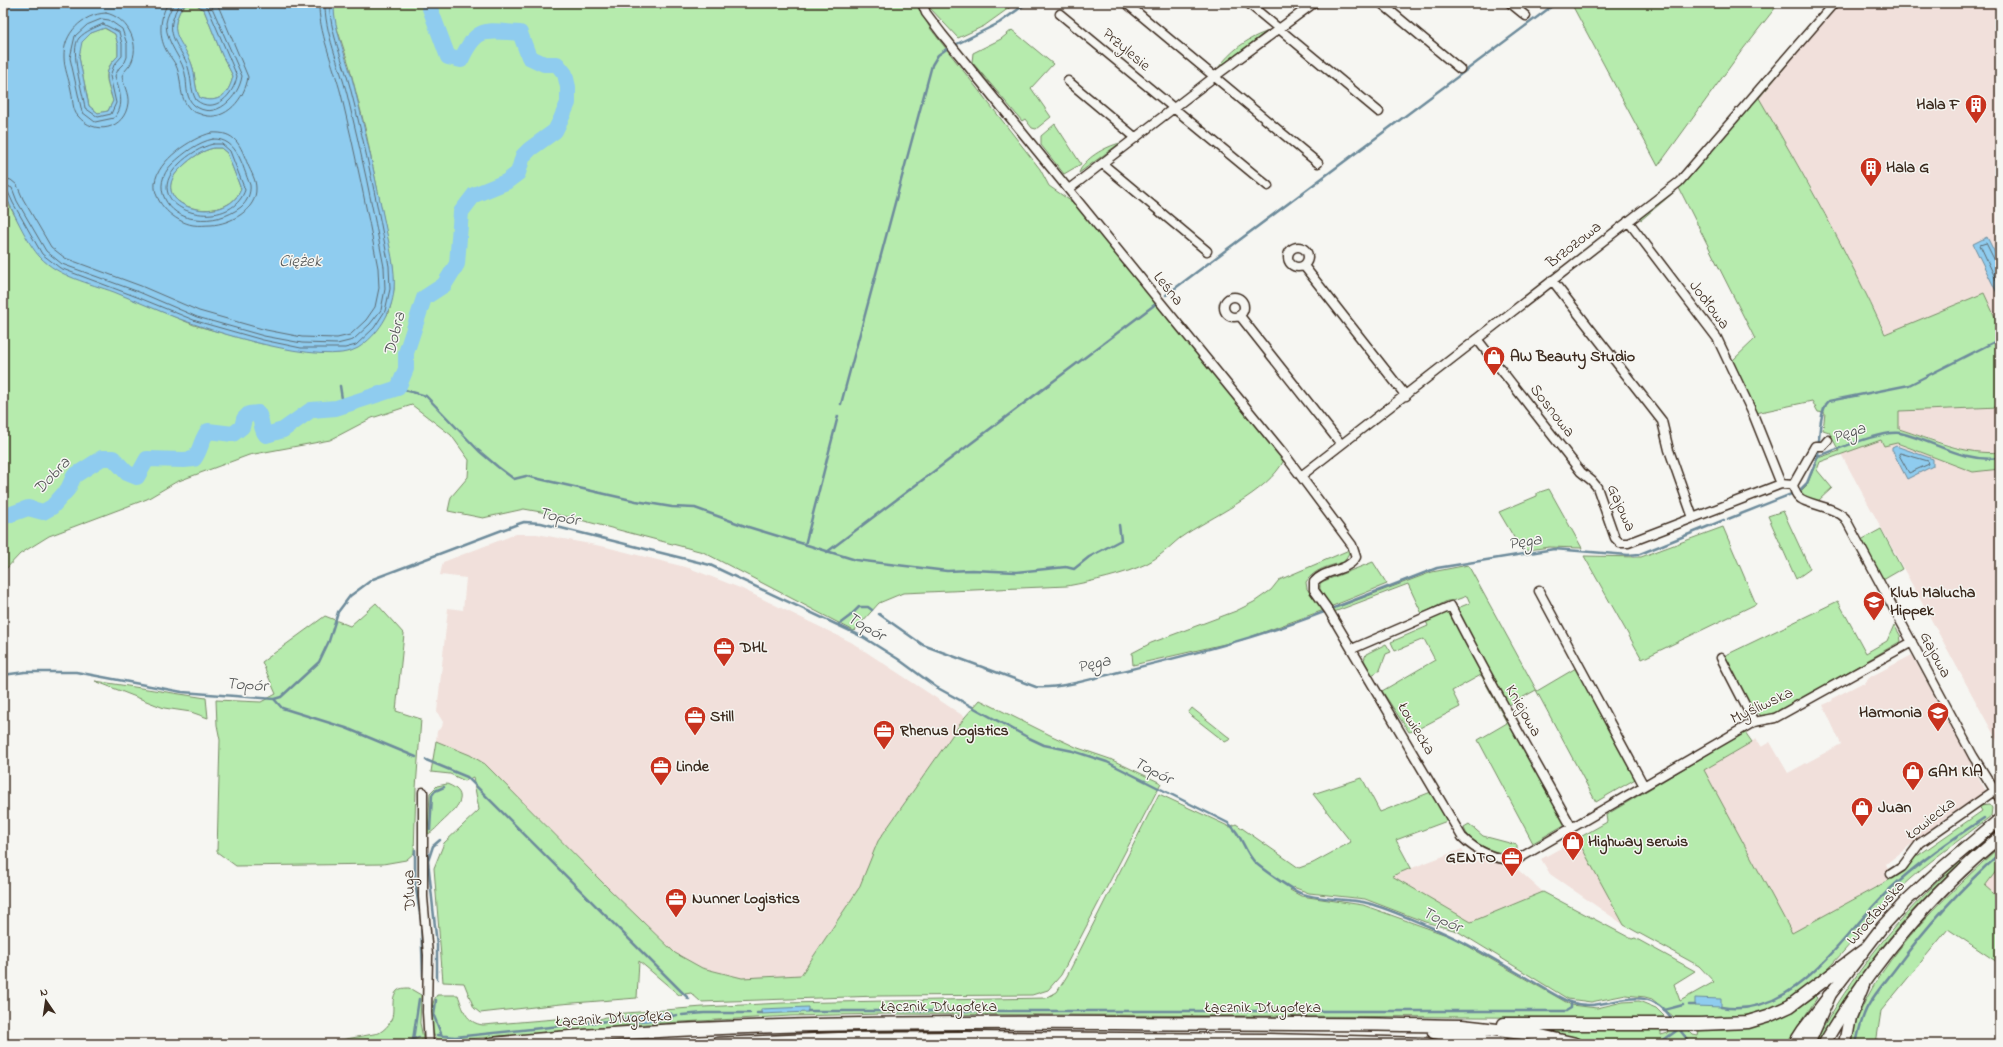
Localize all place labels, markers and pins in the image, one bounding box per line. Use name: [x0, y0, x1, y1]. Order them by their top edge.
building icon: Hala F: [1963, 92, 1989, 125]
place label: Hala F: [1916, 93, 1961, 117]
building icon: Hala G: [1858, 155, 1884, 188]
place label: Hala G: [1886, 156, 1929, 180]
shop icon: AW Beauty Studio: [1481, 344, 1507, 377]
place label: AW Beauty Studio: [1510, 345, 1635, 370]
place label: Klub Malucha Hippek: [1890, 581, 1976, 623]
school or university icon: Klub Malucha Hippek: [1861, 589, 1887, 622]
office icon: DHL: [711, 635, 737, 668]
place label: DHL: [739, 636, 768, 660]
school or university icon: Harmonia: [1925, 700, 1951, 733]
place label: Harmonia: [1859, 701, 1922, 725]
office icon: Still: [682, 704, 708, 737]
place label: Still: [710, 705, 734, 729]
office icon: Rhenus Logistics: [871, 718, 897, 751]
place label: Rhenus Logistics: [899, 719, 1009, 744]
office icon: Linde: [648, 754, 674, 787]
place label: Linde: [676, 755, 710, 779]
shop icon: GAM KIA: [1900, 759, 1926, 792]
place label: GAM KIA: [1928, 760, 1983, 784]
shop icon: Juan: [1849, 795, 1875, 828]
place label: Juan: [1878, 796, 1912, 820]
shop icon: Highway serwis: [1560, 829, 1586, 862]
place label: Highway serwis: [1588, 830, 1688, 855]
office icon: GENTO: [1499, 845, 1525, 878]
place label: GENTO: [1446, 846, 1496, 870]
office icon: Nunner Logistics: [663, 886, 689, 919]
place label: Nunner Logistics: [692, 887, 800, 912]

